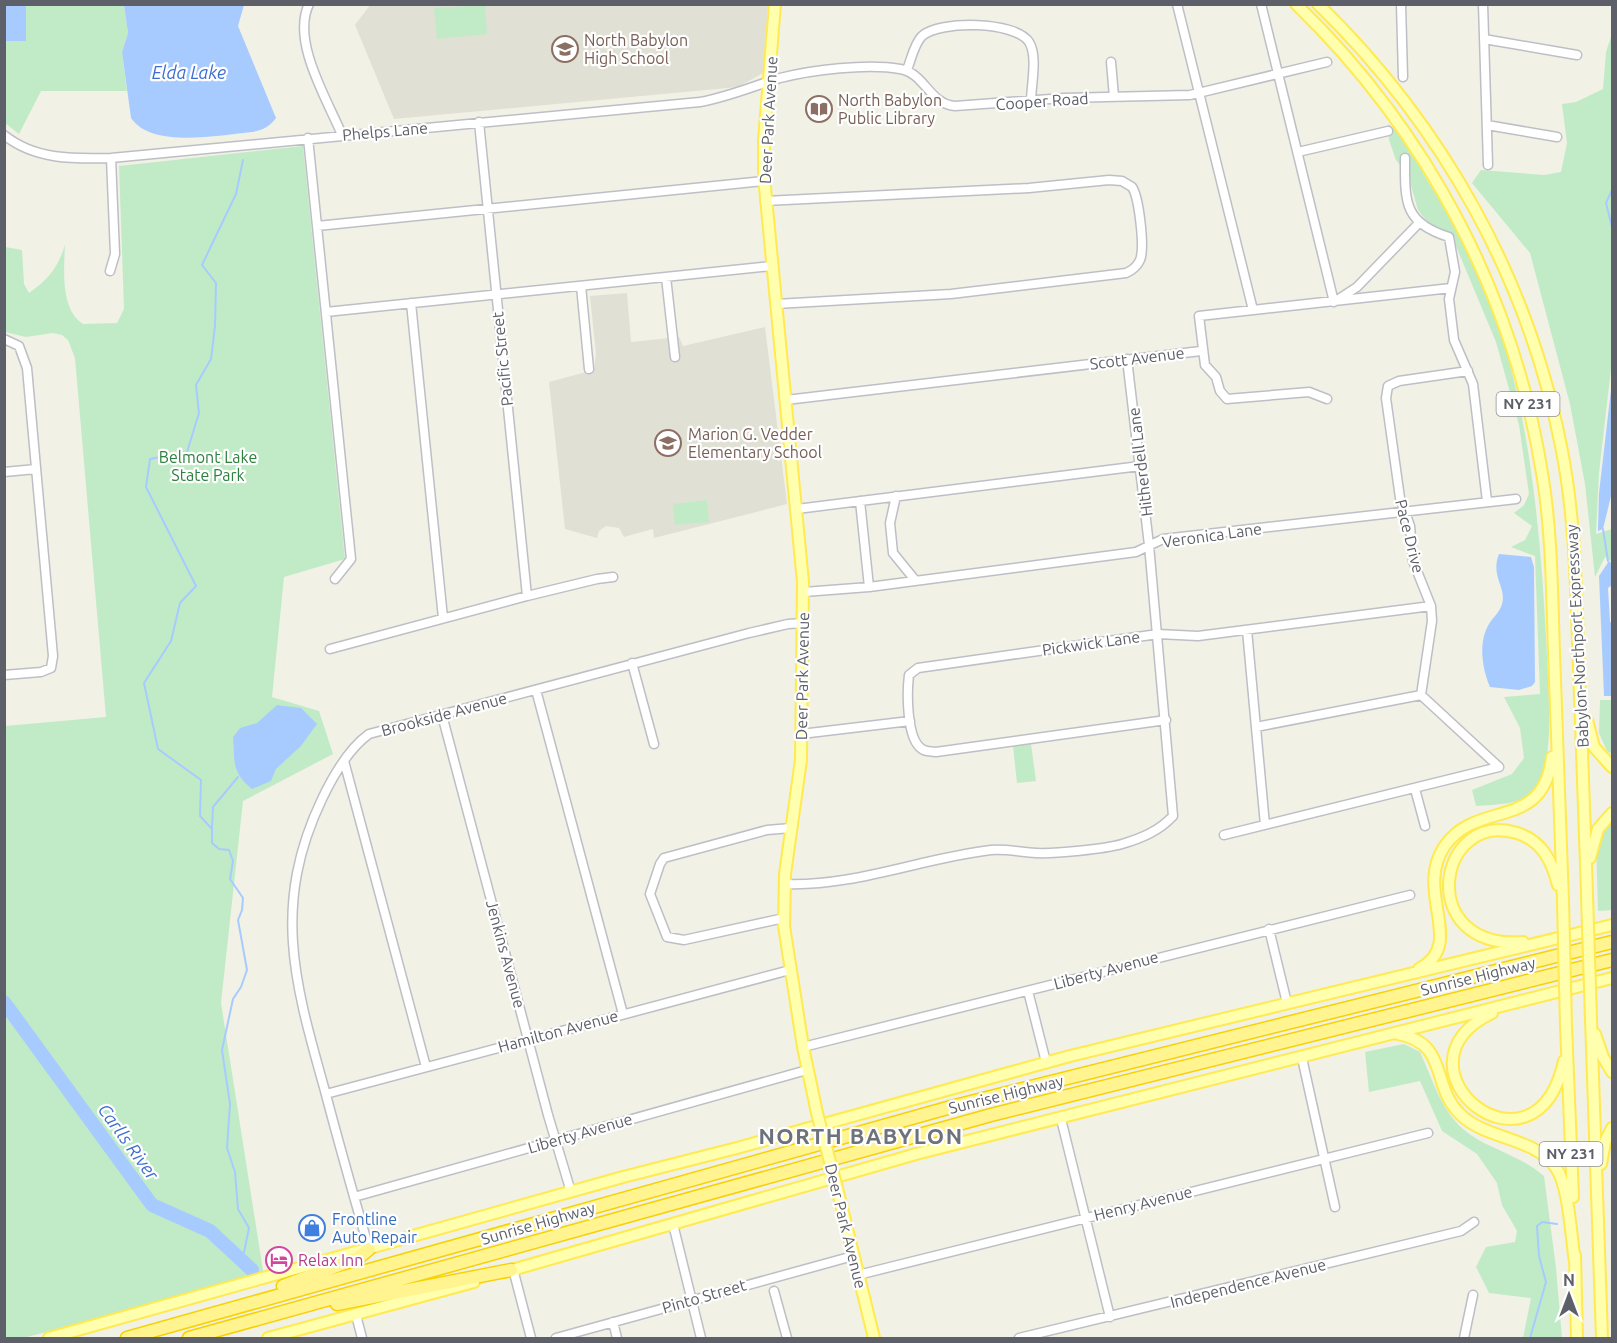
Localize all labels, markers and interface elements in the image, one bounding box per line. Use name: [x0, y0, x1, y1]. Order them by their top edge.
place label: North Babylon High School: [584, 31, 688, 67]
school or university icon: North Babylon High School: [550, 34, 580, 64]
street label: Deer Park Avenue: [756, 56, 780, 184]
water label: Elda Lake: [152, 62, 226, 82]
street label: Cooper Road: [995, 89, 1089, 113]
place label: North Babylon Public Library: [838, 91, 942, 127]
library icon: North Babylon Public Library: [804, 94, 834, 124]
street label: Phelps Lane: [341, 118, 429, 144]
street label: Pacific Street: [488, 310, 516, 407]
street label: Scott Avenue: [1089, 343, 1185, 373]
road number: NY 231: [1496, 392, 1559, 416]
street label: Hitherdell Lane: [1124, 406, 1156, 518]
place label: Marion G. Vedder Elementary School: [688, 425, 822, 461]
school or university icon: Marion G. Vedder Elementary School: [653, 428, 683, 458]
park label: Belmont Lake State Park: [159, 448, 257, 484]
street label: Pace Drive: [1392, 497, 1428, 575]
street label: Veronica Lane: [1161, 519, 1263, 551]
street label: Babylon-Northport Expressway: [1562, 524, 1592, 748]
street label: Deer Park Avenue: [792, 612, 812, 740]
street label: Pickwick Lane: [1041, 627, 1141, 659]
street label: Brookside Avenue: [379, 689, 509, 739]
street label: Jenkins Avenue: [483, 898, 529, 1010]
street label: Liberty Avenue: [1052, 947, 1160, 993]
street label: Sunrise Highway: [1419, 953, 1538, 999]
street label: Hamilton Avenue: [496, 1006, 620, 1056]
street label: Sunrise Highway: [947, 1071, 1066, 1117]
water label: Carlls River: [95, 1099, 164, 1184]
street label: Liberty Avenue: [526, 1109, 634, 1157]
district label: NORTH BABYLON: [758, 1123, 964, 1148]
road number: NY 231: [1540, 1142, 1602, 1166]
street label: Deer Park Avenue: [822, 1162, 870, 1290]
street label: Henry Avenue: [1092, 1182, 1194, 1224]
street label: Sunrise Highway: [479, 1198, 597, 1248]
place label: Frontline Auto Repair: [332, 1210, 417, 1246]
shop icon: Frontline Auto Repair: [297, 1213, 327, 1243]
hotel icon: Relax Inn: [264, 1245, 294, 1275]
place label: Relax Inn: [298, 1251, 363, 1269]
street label: Independence Avenue: [1168, 1255, 1328, 1311]
north arrow: [1539, 1265, 1599, 1325]
text: N: [1563, 1271, 1575, 1289]
street label: Pinto Street: [660, 1275, 749, 1317]

